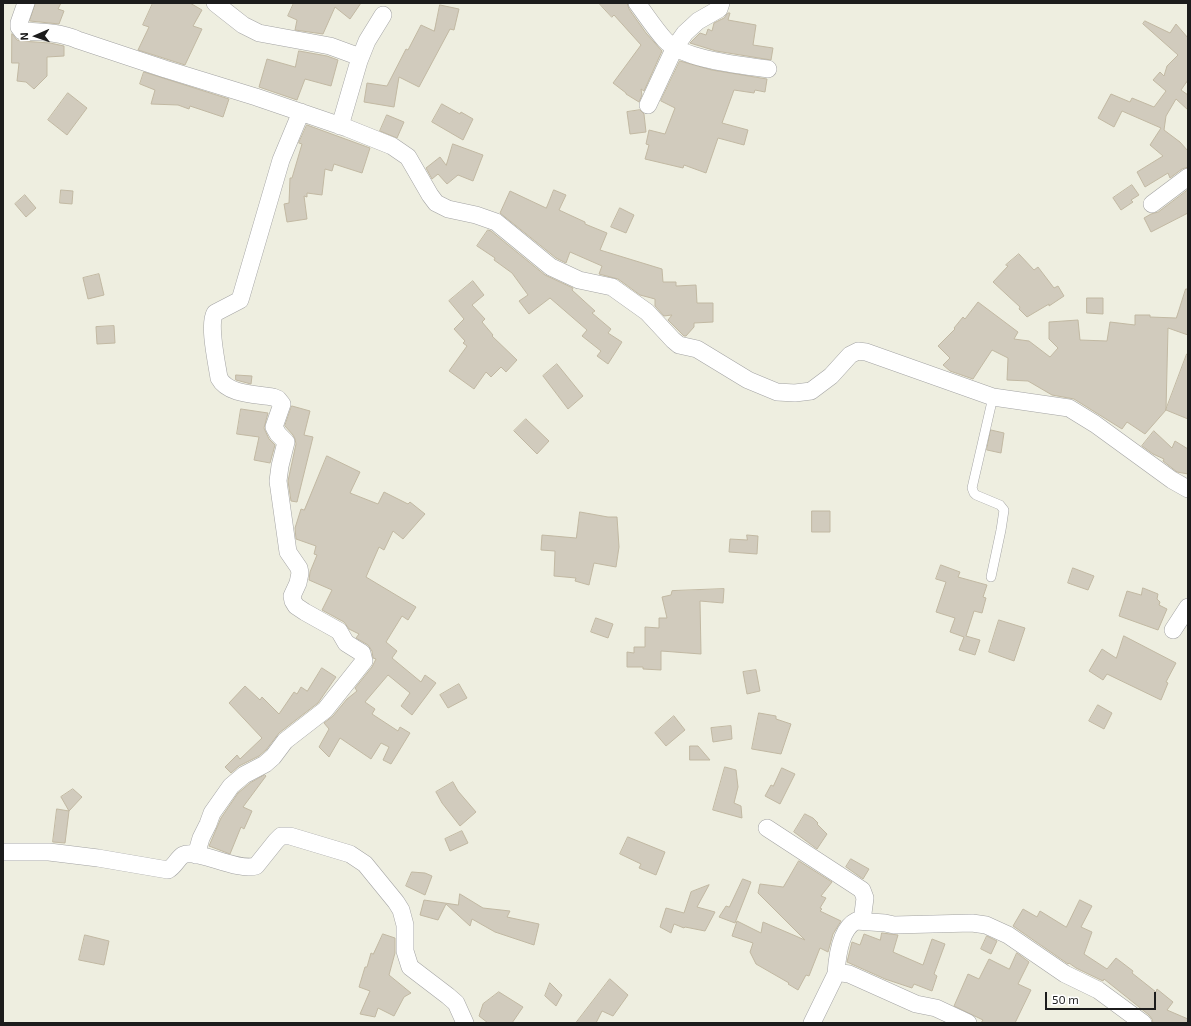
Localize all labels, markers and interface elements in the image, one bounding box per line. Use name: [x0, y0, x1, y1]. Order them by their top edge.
north arrow: [16, 16, 56, 56]
text: N: [17, 32, 30, 41]
scale bar: [1047, 984, 1158, 1010]
text: 50 m: [1052, 992, 1079, 1006]

